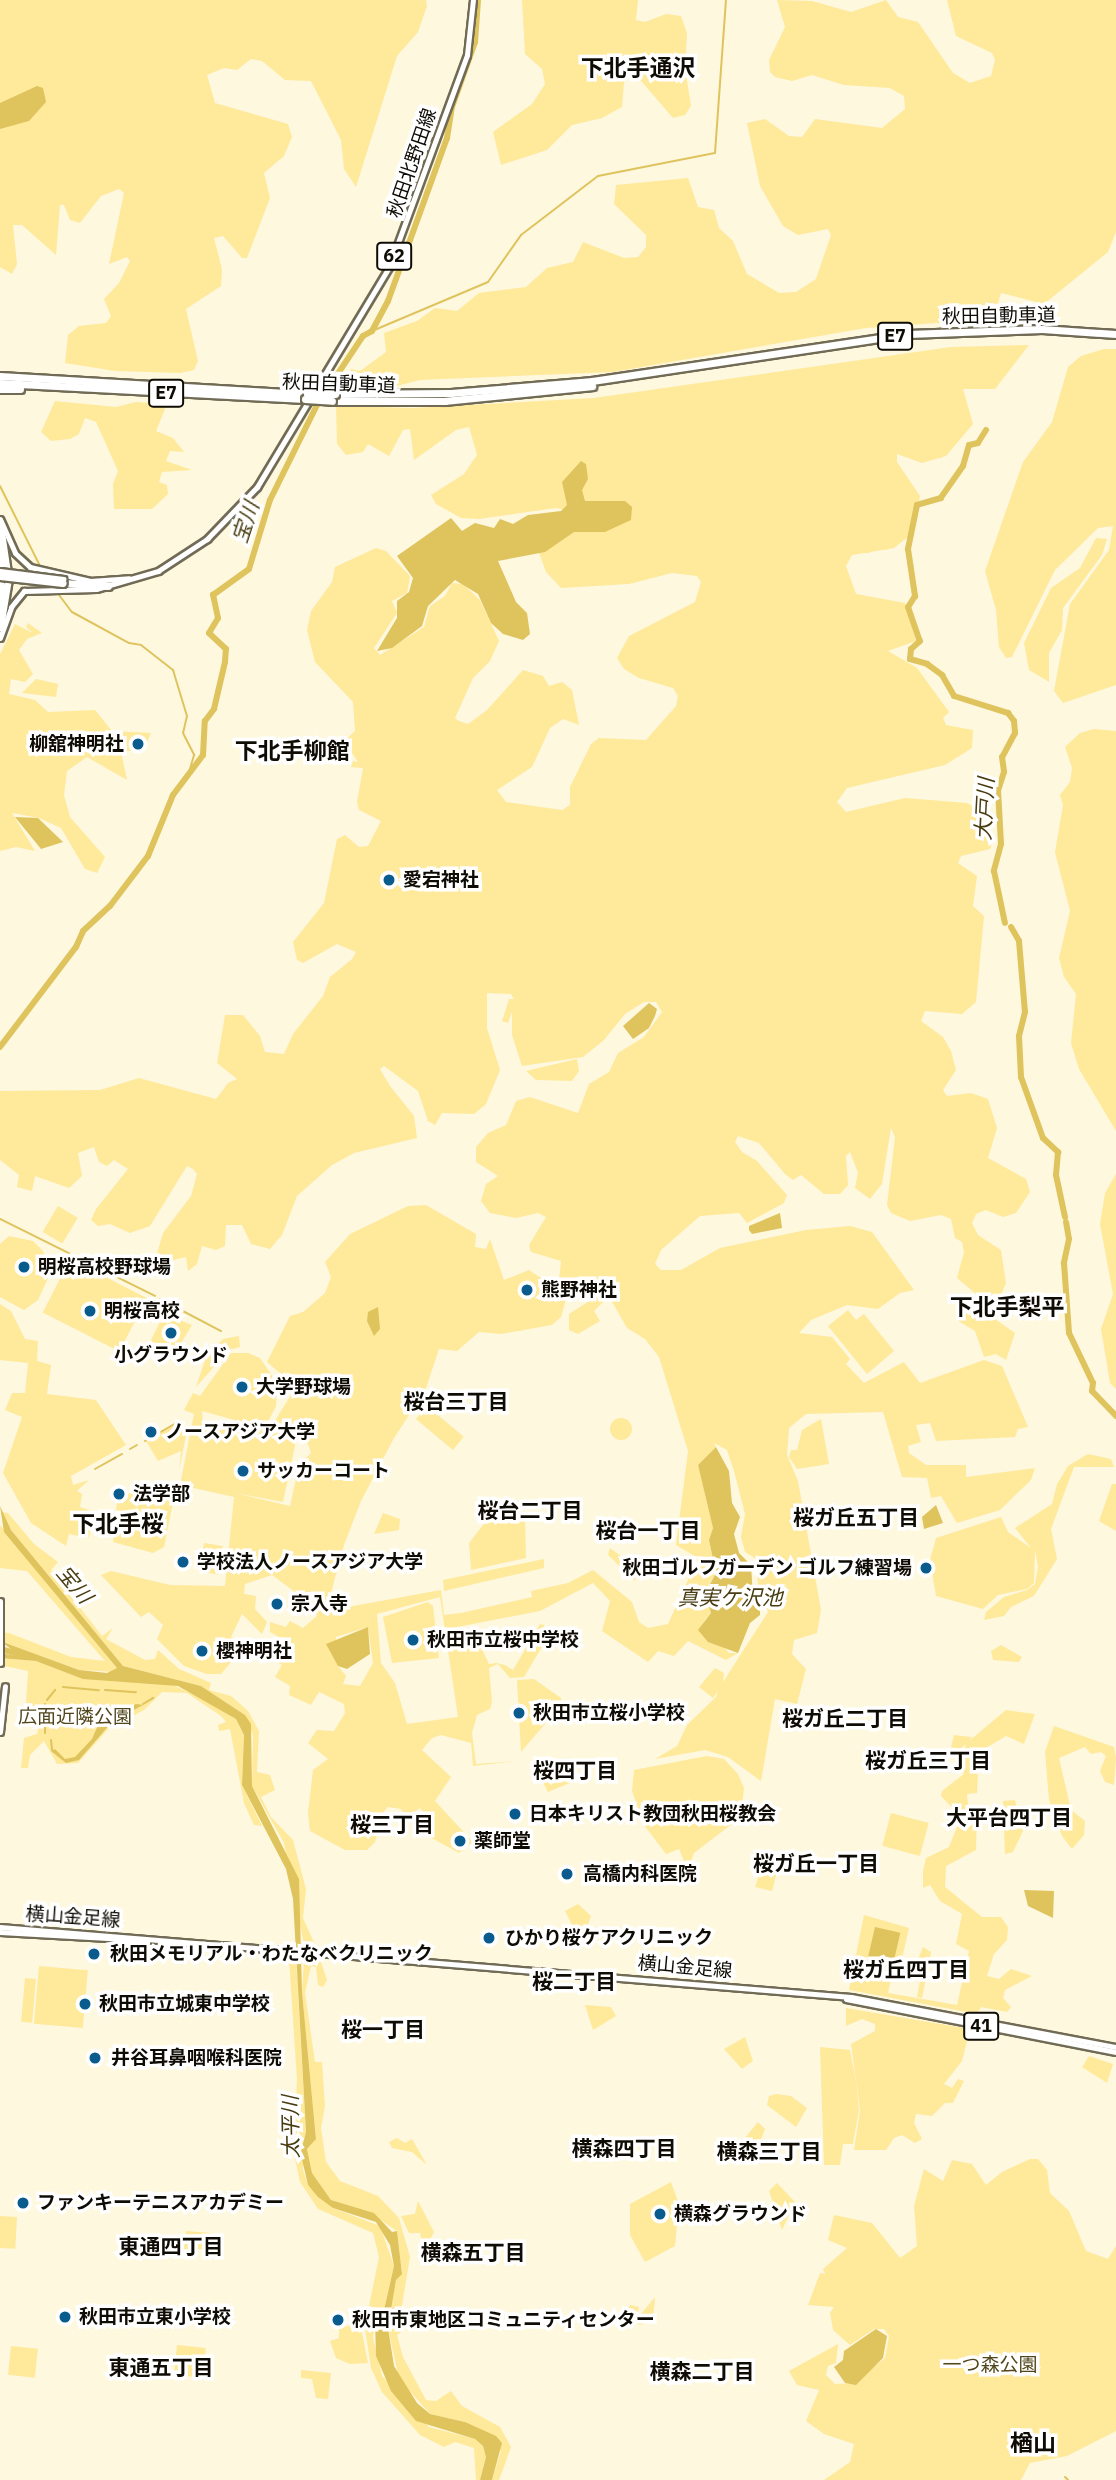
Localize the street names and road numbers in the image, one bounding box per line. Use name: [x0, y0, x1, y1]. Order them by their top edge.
street label: 秋田北野田線: [383, 105, 441, 221]
road number: 62: [375, 242, 413, 270]
street label: 秋田自動車道: [942, 304, 1056, 328]
road number: E7: [876, 322, 914, 350]
street label: 秋田自動車道: [282, 371, 396, 397]
road number: E7: [147, 379, 185, 408]
street label: 横山金足線: [25, 1902, 121, 1932]
street label: 横山金足線: [637, 1952, 733, 1982]
road number: 41: [962, 2012, 1000, 2040]

